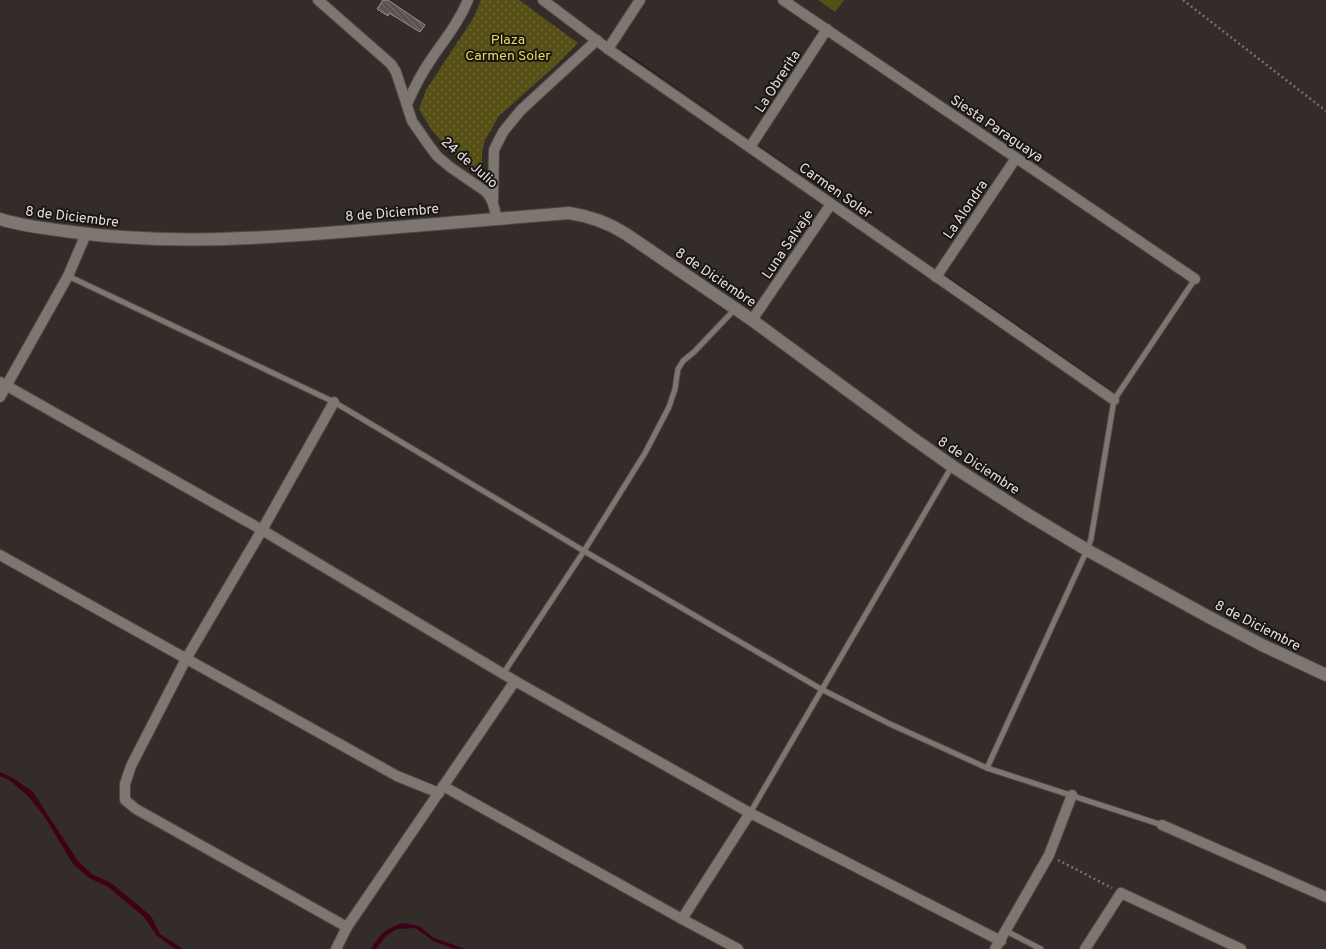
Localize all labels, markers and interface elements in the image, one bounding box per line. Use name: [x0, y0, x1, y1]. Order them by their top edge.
park label: Plaza Carmen Soler: [465, 32, 551, 65]
street label: La Obrerita: [752, 48, 805, 116]
street label: Siesta Paraguaya: [947, 92, 1046, 167]
street label: 24 de Julio: [437, 134, 501, 193]
street label: Carmen Soler: [795, 160, 876, 223]
street label: La Alondra: [940, 177, 992, 243]
street label: 8 de Diciembre: [344, 201, 440, 226]
street label: 8 de Diciembre: [24, 203, 120, 232]
street label: Luna Salvaje: [759, 207, 818, 283]
street label: 8 de Diciembre: [671, 245, 759, 312]
street label: 8 de Diciembre: [934, 433, 1022, 499]
street label: 8 de Diciembre: [1212, 597, 1303, 655]

